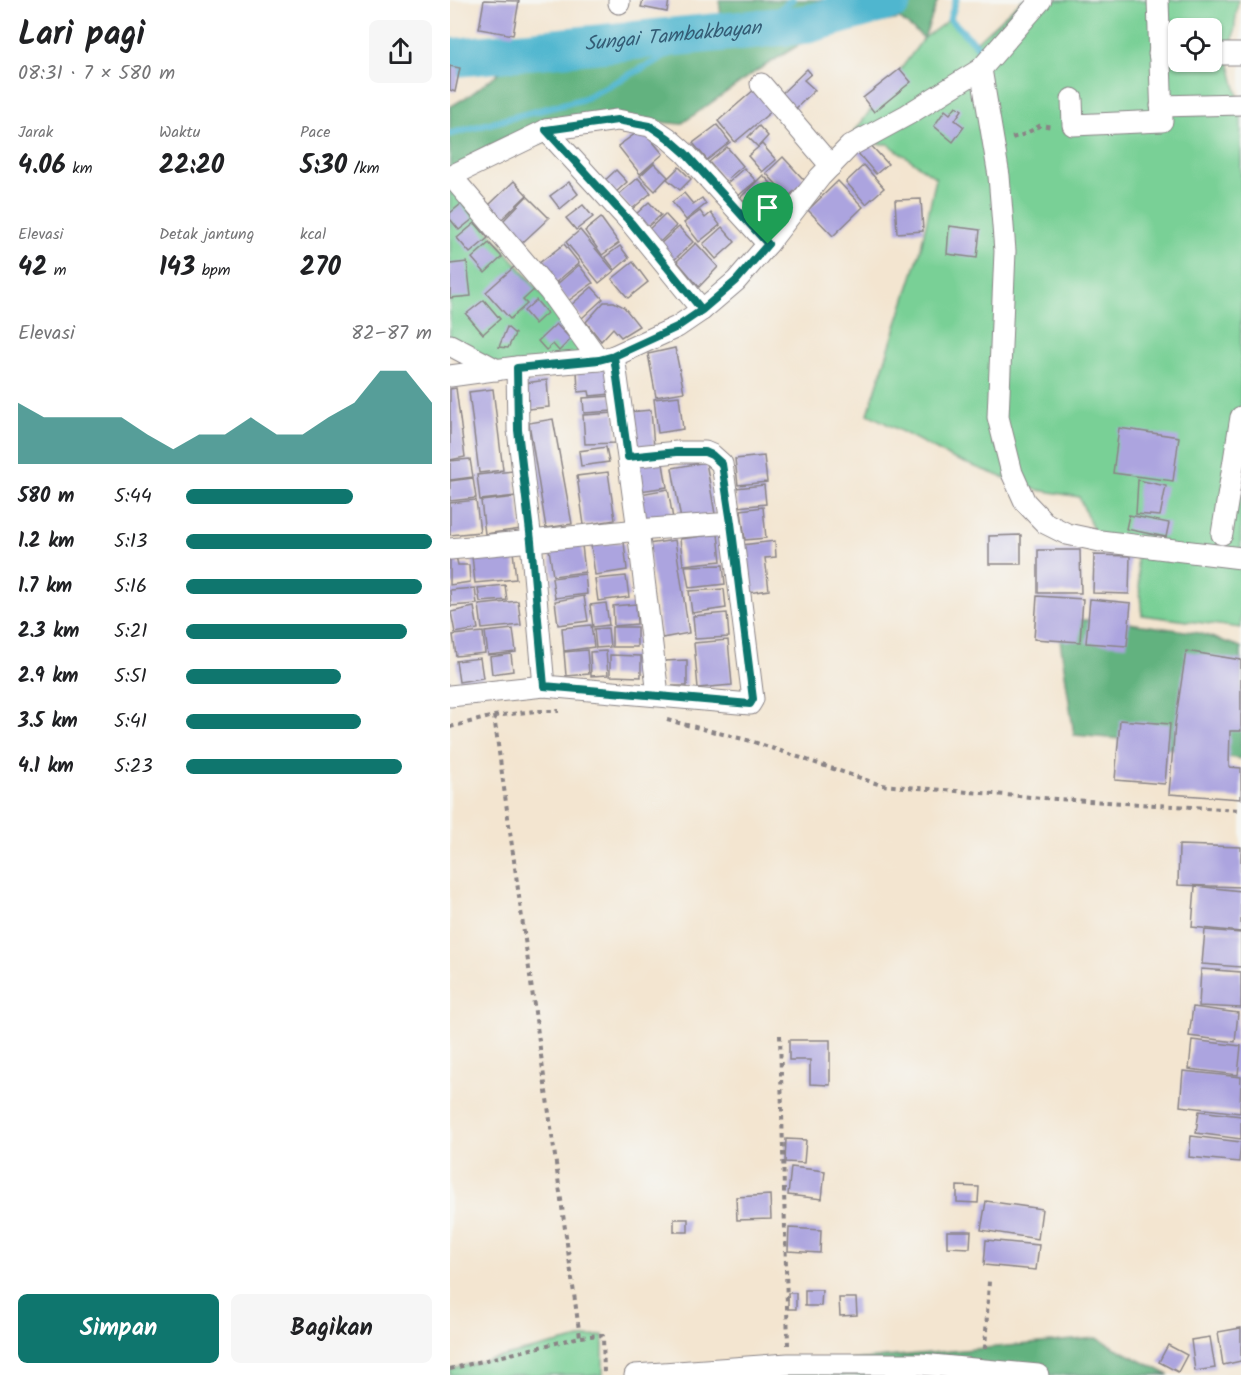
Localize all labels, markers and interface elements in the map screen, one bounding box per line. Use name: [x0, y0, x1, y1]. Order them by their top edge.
text: Lari pagi: [18, 9, 145, 62]
water label: Sungai Tambakbayan: [583, 12, 764, 61]
map controls: [1168, 18, 1222, 72]
button: locate: [1168, 18, 1222, 72]
button: share: [369, 20, 432, 83]
text: 08:31 · 7 × 580 m: [18, 58, 175, 90]
text: Jarak: [18, 120, 53, 145]
text: Waktu: [159, 120, 200, 145]
text: Pace: [300, 120, 331, 145]
text: 4.06: [18, 145, 66, 187]
text: 22:20: [159, 145, 224, 187]
text: 5:30: [300, 145, 347, 187]
text: km: [66, 156, 92, 181]
text: /km: [347, 156, 379, 181]
pin: [742, 182, 793, 244]
icon: arrive: [751, 191, 784, 224]
text: Elevasi: [18, 222, 63, 247]
text: Detak jantung: [159, 222, 254, 247]
text: kcal: [300, 222, 326, 247]
text: 42: [18, 247, 47, 289]
text: 143: [159, 247, 195, 289]
text: 270: [300, 247, 341, 289]
text: m: [47, 258, 66, 283]
text: bpm: [195, 258, 230, 283]
text: Elevasi: [18, 318, 75, 350]
text: 82–87 m: [351, 318, 432, 350]
text: 580 m: [18, 481, 74, 513]
text: 5:44: [114, 481, 152, 513]
text: 1.2 km: [18, 526, 74, 558]
text: 5:13: [114, 526, 147, 558]
text: 1.7 km: [18, 571, 72, 603]
text: 5:16: [114, 571, 147, 603]
text: 2.3 km: [18, 616, 79, 648]
text: 5:21: [114, 616, 148, 648]
text: 2.9 km: [18, 661, 78, 693]
text: 5:51: [114, 661, 147, 693]
text: 3.5 km: [18, 706, 78, 738]
text: 5:41: [114, 706, 147, 738]
text: 4.1 km: [18, 751, 74, 783]
text: 5:23: [114, 751, 153, 783]
button: Simpan: [18, 1294, 219, 1363]
button: Bagikan: [231, 1294, 432, 1363]

